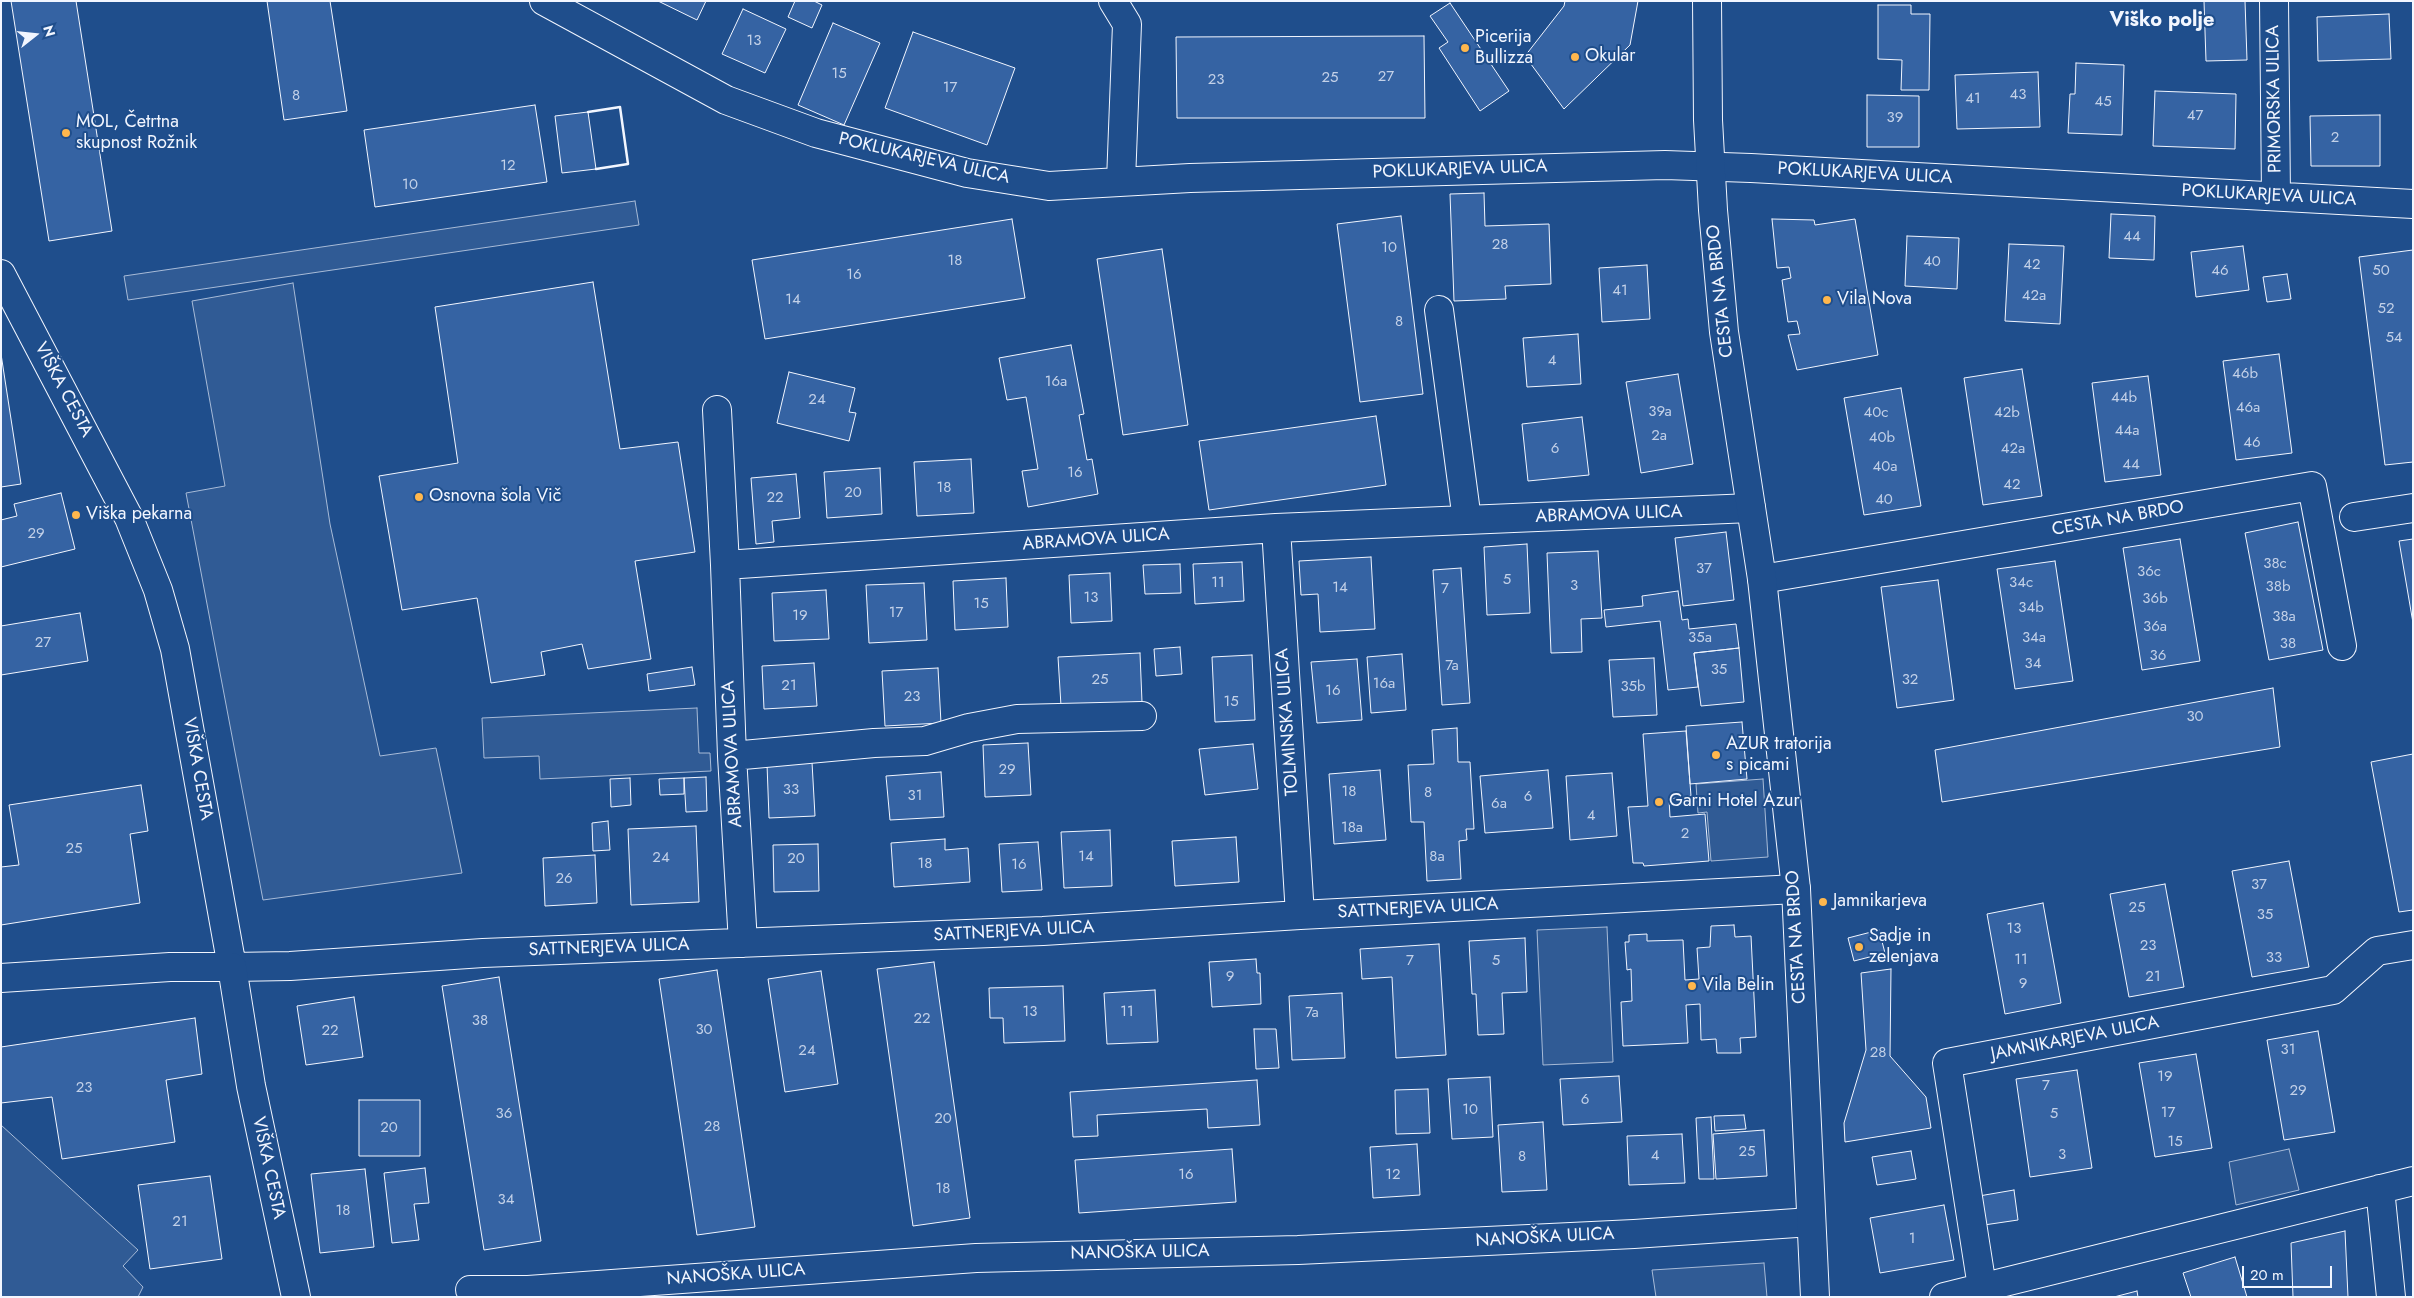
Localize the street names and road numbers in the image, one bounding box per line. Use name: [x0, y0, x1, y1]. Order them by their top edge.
street label: PRIMORSKA ULICA: [2263, 25, 2287, 173]
street label: POKLUKARJEVA ULICA: [836, 129, 1012, 189]
street label: POKLUKARJEVA ULICA: [1372, 156, 1548, 184]
street label: POKLUKARJEVA ULICA: [1777, 159, 1953, 189]
street label: POKLUKARJEVA ULICA: [2181, 181, 2357, 211]
street label: CESTA NA BRDO: [1703, 223, 1739, 359]
street label: VIŠKA CESTA: [29, 339, 97, 441]
street label: CESTA NA BRDO: [2050, 497, 2186, 541]
street label: ABRAMOVA ULICA: [1535, 502, 1683, 528]
street label: ABRAMOVA ULICA: [1022, 524, 1170, 556]
street label: TOLMINSKA ULICA: [1272, 648, 1304, 796]
street label: ABRAMOVA ULICA: [718, 680, 748, 828]
street label: VIŠKA CESTA: [177, 716, 217, 822]
street label: CESTA NA BRDO: [1783, 870, 1811, 1004]
street label: SATTNERJEVA ULICA: [1337, 894, 1499, 924]
street label: SATTNERJEVA ULICA: [933, 917, 1095, 947]
street label: SATTNERJEVA ULICA: [528, 934, 690, 962]
street label: JAMNIKARJEVA ULICA: [1989, 1012, 2161, 1066]
street label: VIŠKA CESTA: [247, 1115, 289, 1221]
street label: NANOŠKA ULICA: [1475, 1224, 1615, 1252]
street label: NANOŠKA ULICA: [1070, 1241, 1210, 1265]
street label: NANOŠKA ULICA: [666, 1259, 806, 1291]

